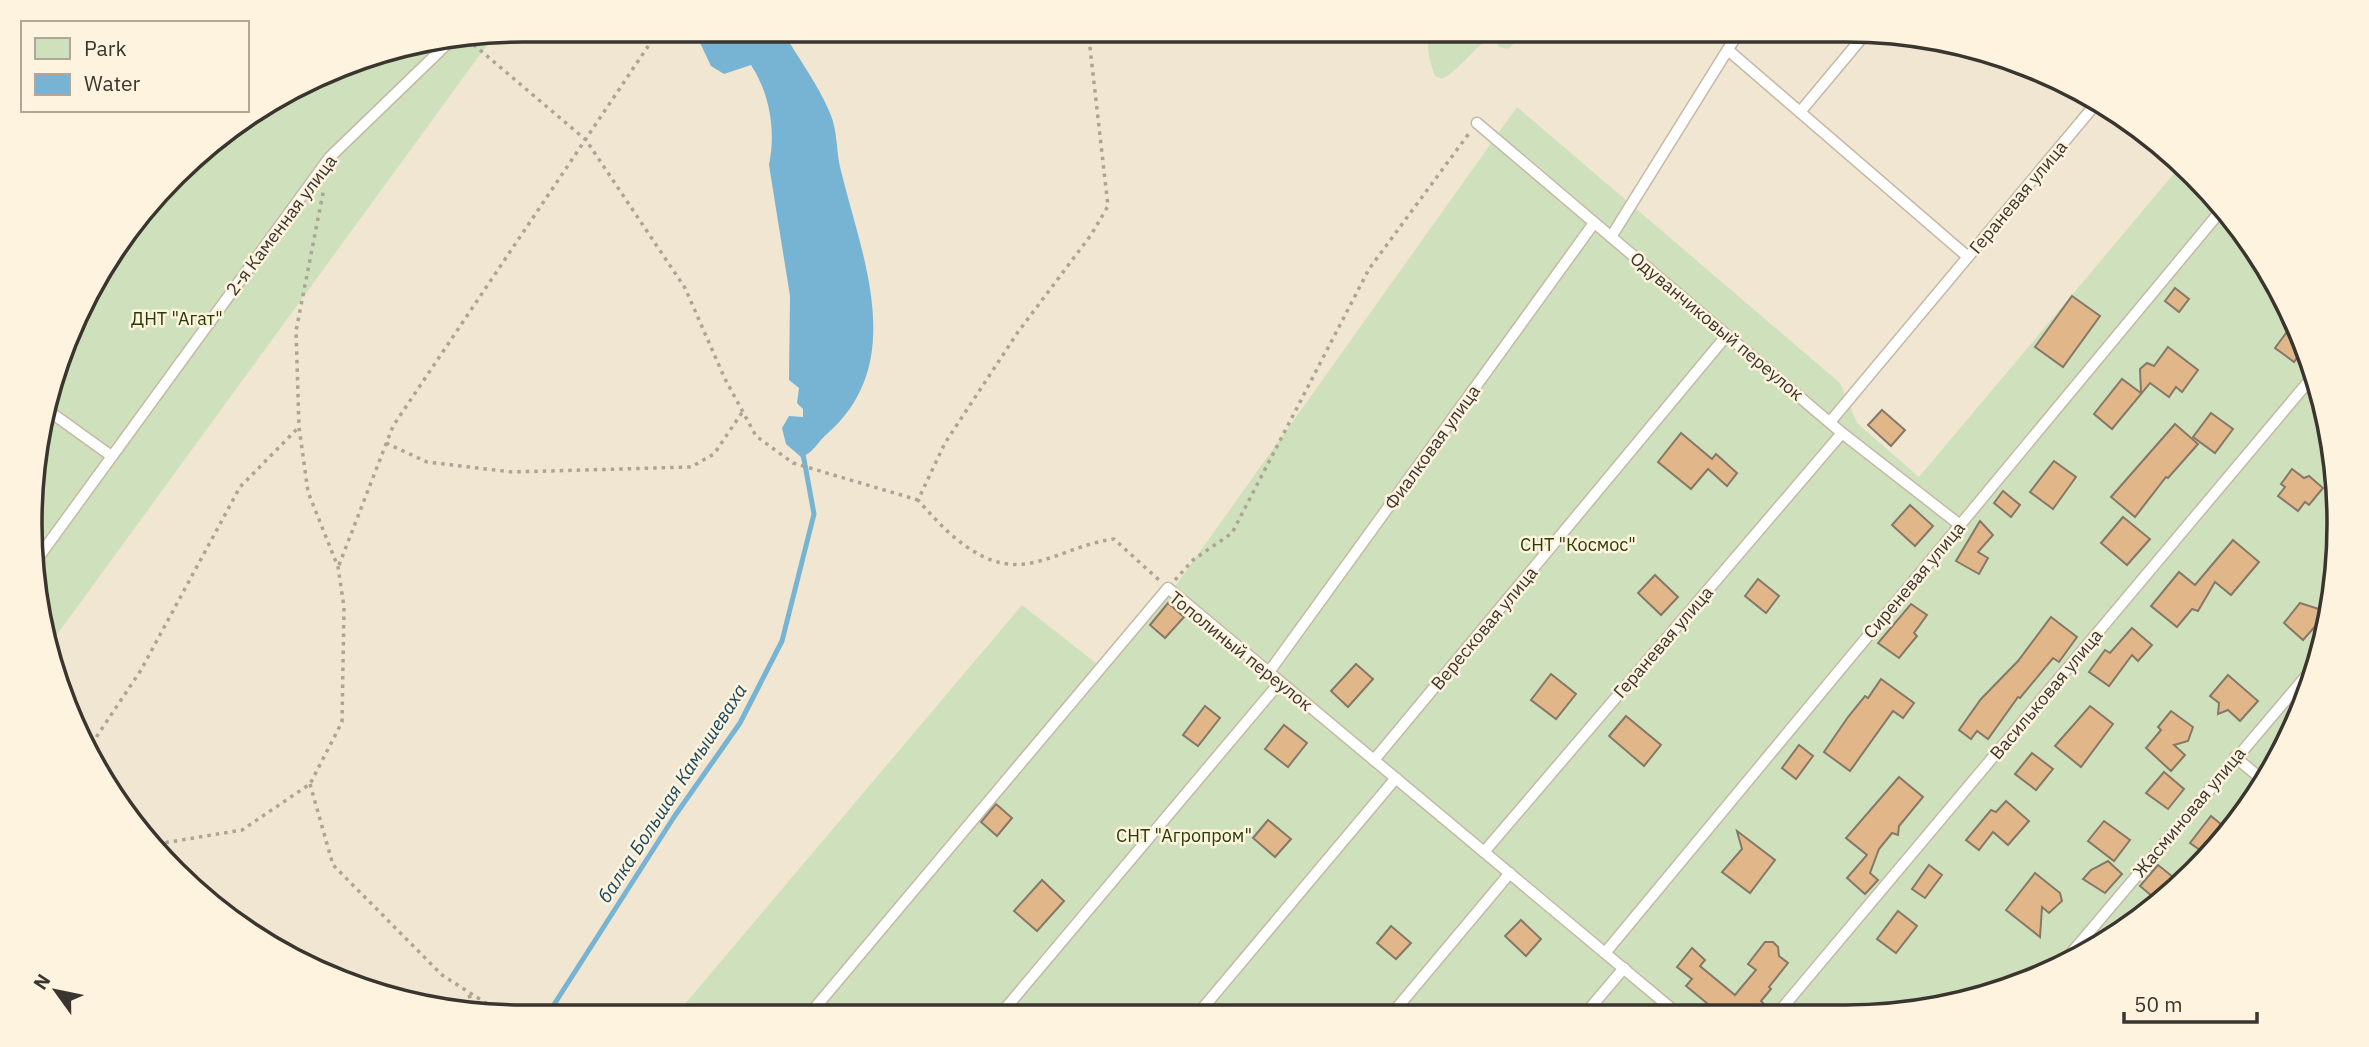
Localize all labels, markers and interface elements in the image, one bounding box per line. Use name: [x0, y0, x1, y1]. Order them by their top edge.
legend: [21, 21, 248, 112]
text: Park: [84, 34, 127, 62]
text: Water: [84, 69, 141, 97]
street label: Гераневая улица: [1964, 135, 2072, 258]
street label: 2-я Каменная улица: [221, 150, 342, 300]
street label: Одуванчиковый переулок: [1626, 247, 1809, 405]
park label: ДНТ "Агат": [131, 307, 223, 330]
street label: Фиалковая улица: [1379, 380, 1485, 514]
street label: Сиреневая улица: [1858, 516, 1970, 643]
park label: СНТ "Космос": [1520, 533, 1636, 556]
street label: Вересковая улица: [1426, 561, 1543, 694]
street label: Гераневая улица: [1608, 581, 1718, 703]
street label: Тополиный переулок: [1165, 586, 1317, 716]
street label: Васильковая улица: [1985, 624, 2108, 764]
water label: балка Большая Камышеваха: [592, 679, 752, 907]
street label: Жасминовая улица: [2128, 742, 2251, 882]
park label: СНТ "Агропром": [1116, 824, 1252, 847]
north arrow: [21, 956, 91, 1026]
text: N: [28, 969, 56, 994]
scale bar: [2124, 981, 2257, 1025]
text: 50 m: [2134, 990, 2183, 1018]

